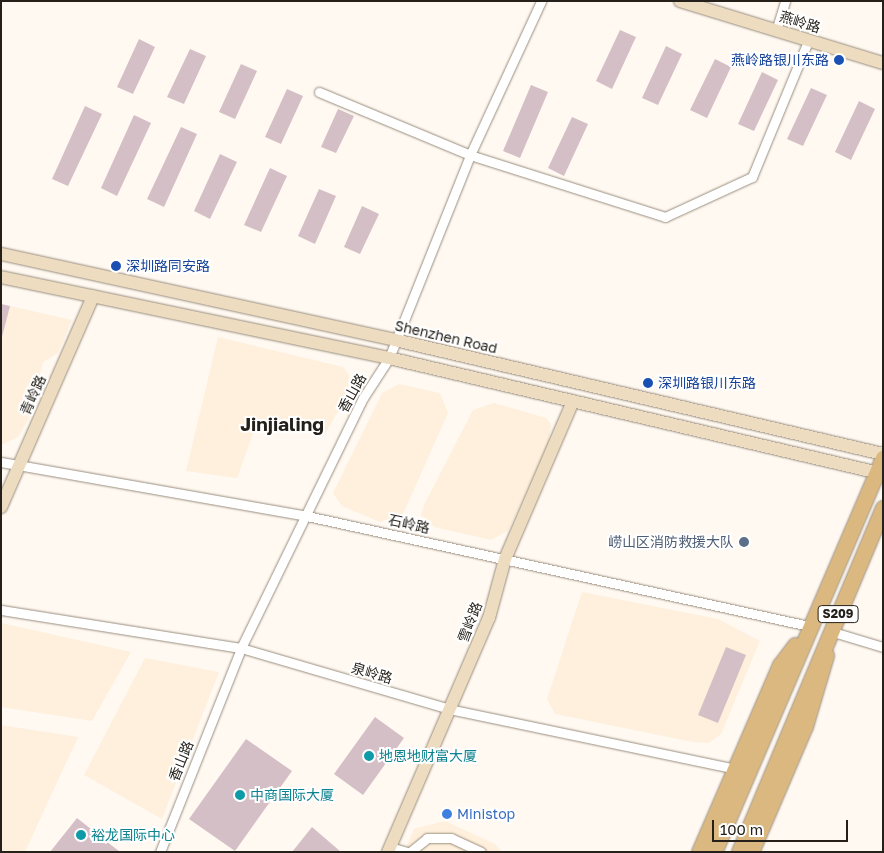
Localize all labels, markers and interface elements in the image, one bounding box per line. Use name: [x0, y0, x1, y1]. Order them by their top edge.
street label: 燕岭路: [777, 8, 823, 36]
place label: 燕岭路银川东路: [731, 52, 829, 68]
marker: 燕岭路银川东路: [833, 54, 845, 66]
place label: 深圳路同安路: [126, 258, 210, 274]
marker: 深圳路同安路: [110, 260, 122, 272]
street label: Shenzhen Road: [393, 317, 499, 357]
street label: 香山路: [334, 371, 370, 415]
street label: 青岭路: [17, 372, 49, 418]
place label: 深圳路银川东路: [658, 375, 756, 391]
marker: 深圳路银川东路: [642, 377, 654, 389]
district label: Jinjialing: [240, 413, 324, 435]
street label: 石岭路: [387, 511, 431, 537]
place label: 崂山区消防救援大队: [608, 534, 734, 550]
marker: 崂山区消防救援大队: [738, 536, 750, 548]
street label: 雪岭路: [455, 599, 485, 645]
road number: S209: [817, 604, 859, 624]
street label: 泉岭路: [349, 659, 395, 687]
street label: 香山路: [165, 738, 197, 784]
place label: 地恩地财富大厦: [379, 748, 477, 764]
marker: 地恩地财富大厦: [363, 750, 375, 762]
place label: 中商国际大厦: [250, 787, 334, 803]
marker: 中商国际大厦: [234, 789, 246, 801]
place label: Ministop: [457, 806, 515, 822]
marker: Ministop: [441, 808, 453, 820]
scale bar: [714, 810, 850, 842]
text: 100 m: [720, 820, 763, 838]
place label: 裕龙国际中心: [91, 827, 175, 843]
marker: 裕龙国际中心: [75, 829, 87, 841]

